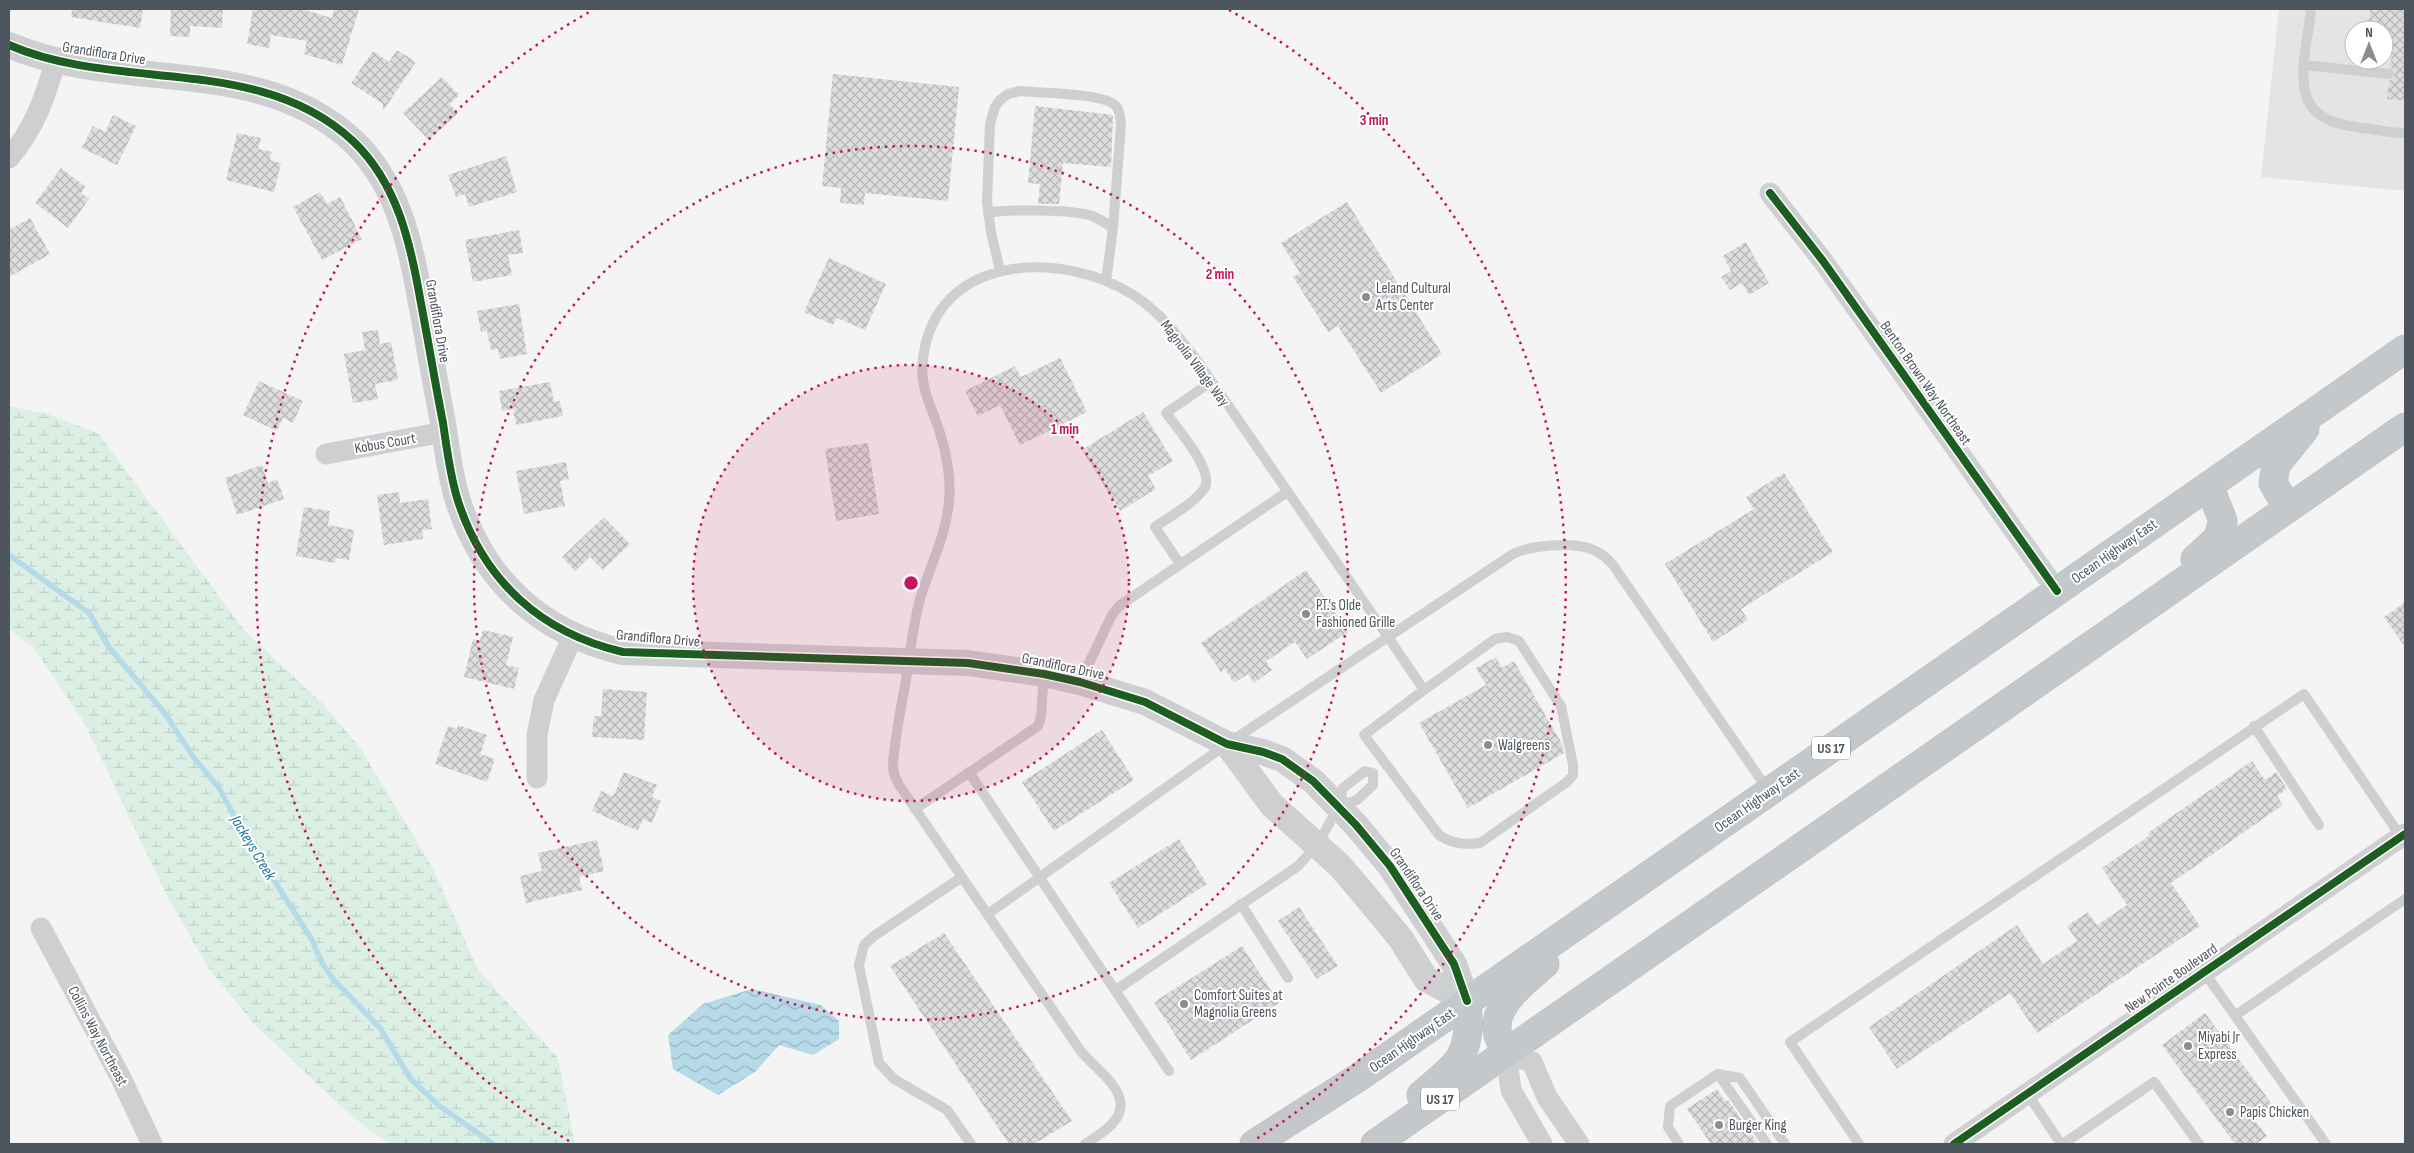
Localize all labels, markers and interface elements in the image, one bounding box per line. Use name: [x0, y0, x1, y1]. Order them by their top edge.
north arrow: [2344, 20, 2394, 70]
text: N: [2365, 24, 2373, 41]
street label: Grandiflora Drive: [61, 38, 147, 69]
text: 3 min: [1360, 111, 1388, 130]
text: 2 min: [1206, 265, 1234, 284]
street label: Grandiflora Drive: [421, 278, 454, 364]
place label: Leland Cultural Arts Center: [1375, 279, 1451, 315]
marker: Leland Cultural Arts Center: [1360, 291, 1372, 303]
street label: Magnolia Village Way: [1156, 316, 1233, 410]
street label: Benton Brown Way Northeast: [1876, 318, 1976, 449]
text: 1 min: [1051, 420, 1079, 439]
street label: Kobus Court: [353, 429, 418, 458]
street label: Ocean Highway East: [2068, 515, 2161, 588]
centre of rings: [902, 574, 920, 592]
place label: P.T.'s Olde Fashioned Grille: [1316, 596, 1395, 632]
marker: P.T.'s Olde Fashioned Grille: [1300, 608, 1312, 620]
street label: Grandiflora Drive: [615, 625, 701, 652]
street label: Grandiflora Drive: [1020, 648, 1106, 685]
place label: Walgreens: [1498, 736, 1550, 755]
road number: US 17: [1812, 736, 1850, 760]
marker: Walgreens: [1482, 739, 1494, 751]
street label: Ocean Highway East: [1711, 764, 1804, 837]
water label: Jackeys Creek: [225, 811, 280, 885]
street label: Grandiflora Drive: [1385, 844, 1448, 924]
street label: New Pointe Boulevard: [2121, 939, 2221, 1017]
street label: Collins Way Northeast: [63, 983, 132, 1090]
place label: Comfort Suites at Magnolia Greens: [1194, 986, 1283, 1022]
marker: Comfort Suites at Magnolia Greens: [1178, 998, 1190, 1010]
street label: Ocean Highway East: [1366, 1004, 1459, 1077]
place label: Miyabi Jr Express: [2198, 1028, 2241, 1064]
marker: Miyabi Jr Express: [2182, 1040, 2194, 1052]
road number: US 17: [1421, 1088, 1459, 1110]
place label: Papis Chicken: [2240, 1103, 2309, 1122]
marker: Papis Chicken: [2224, 1106, 2236, 1118]
place label: Burger King: [1729, 1116, 1787, 1135]
marker: Burger King: [1713, 1119, 1725, 1131]

